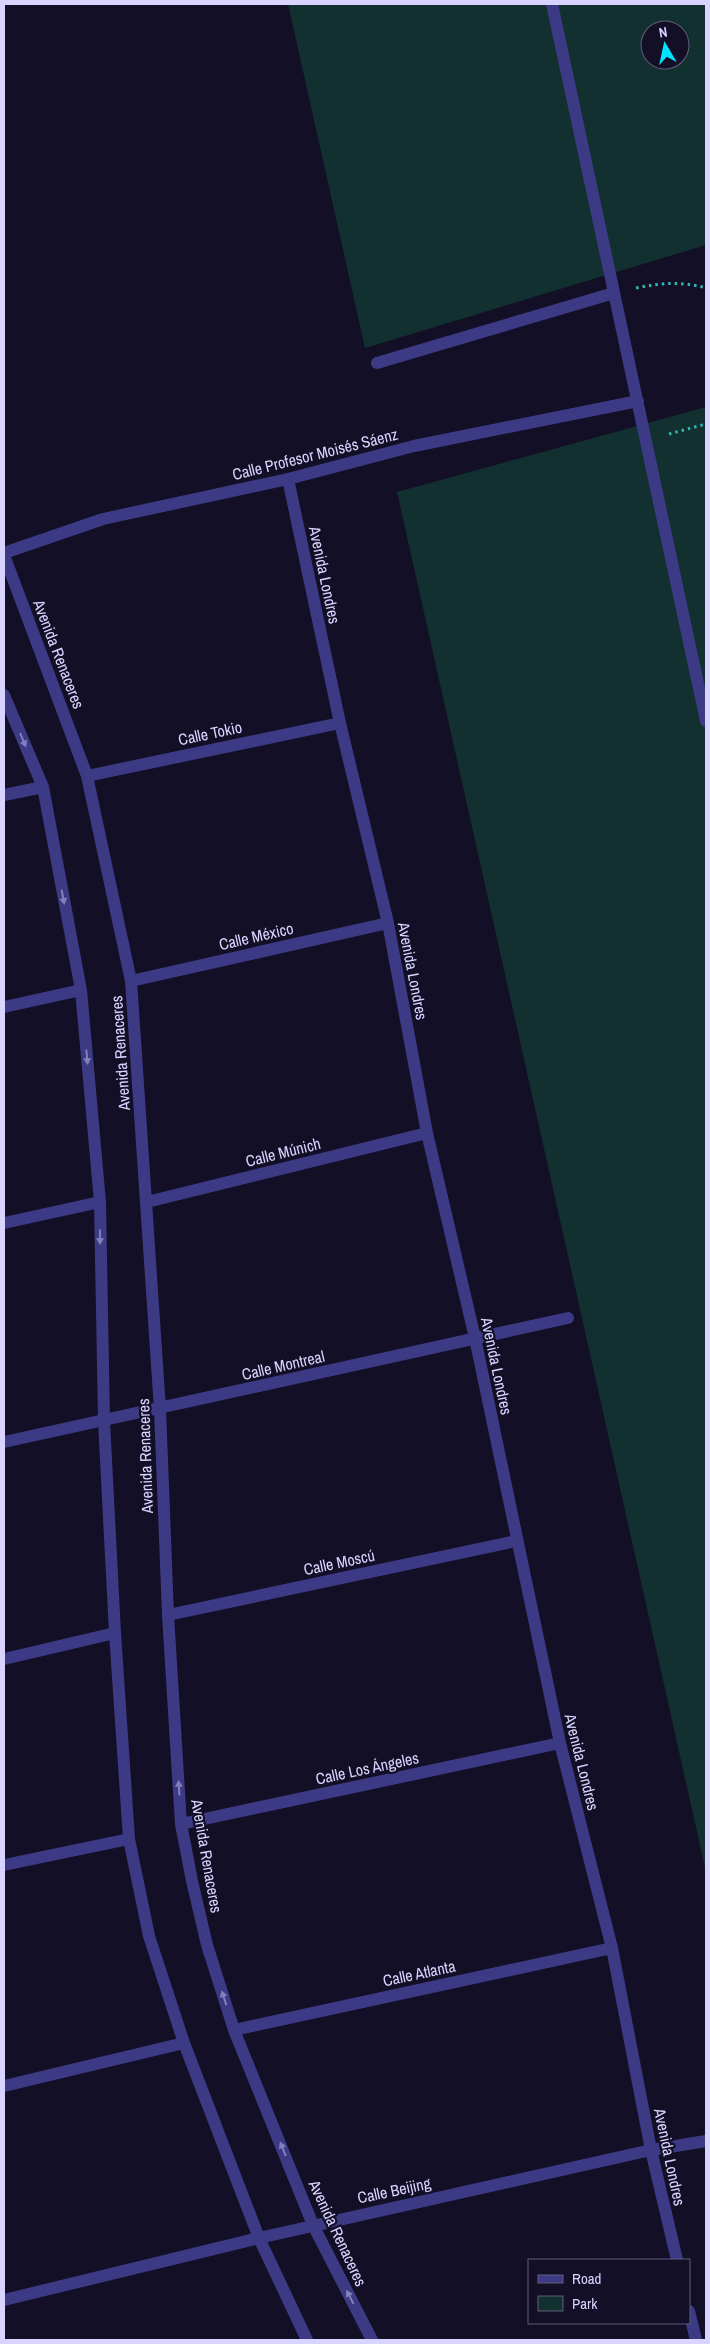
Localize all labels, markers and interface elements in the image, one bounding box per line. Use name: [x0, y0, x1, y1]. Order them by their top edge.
north arrow: [640, 20, 690, 70]
text: N: [657, 23, 668, 42]
street label: Calle Profesor Moisés Sáenz: [230, 423, 401, 485]
street label: Avenida Londres: [304, 523, 346, 626]
street label: Avenida Renaceres: [28, 595, 90, 712]
street label: Calle Tokio: [176, 716, 244, 750]
one-way arrow: [19, 733, 27, 748]
one-way arrow: [60, 889, 68, 905]
street label: Calle México: [217, 917, 295, 955]
street label: Avenida Londres: [393, 919, 433, 1022]
street label: Avenida Renaceres: [105, 995, 135, 1112]
one-way arrow: [83, 1050, 91, 1066]
street label: Calle Múnich: [243, 1132, 323, 1172]
one-way arrow: [97, 1229, 105, 1245]
street label: Avenida Londres: [476, 1314, 518, 1417]
street label: Calle Montreal: [239, 1345, 327, 1385]
street label: Avenida Renaceres: [132, 1398, 158, 1515]
street label: Calle Moscú: [301, 1544, 377, 1580]
street label: Avenida Londres: [559, 1710, 605, 1813]
street label: Calle Los Ángeles: [313, 1746, 421, 1790]
one-way arrow: [175, 1780, 183, 1796]
street label: Avenida Renaceres: [186, 1796, 228, 1915]
street label: Calle Atlanta: [381, 1954, 458, 1991]
one-way arrow: [219, 1990, 227, 2005]
street label: Avenida Londres: [649, 2105, 691, 2208]
one-way arrow: [278, 2142, 286, 2156]
street label: Calle Beijing: [355, 2171, 433, 2208]
street label: Avenida Renaceres: [303, 2175, 372, 2290]
legend: [528, 2259, 690, 2324]
text: Road: [572, 2268, 601, 2289]
one-way arrow: [346, 2290, 354, 2304]
text: Park: [572, 2293, 598, 2314]

